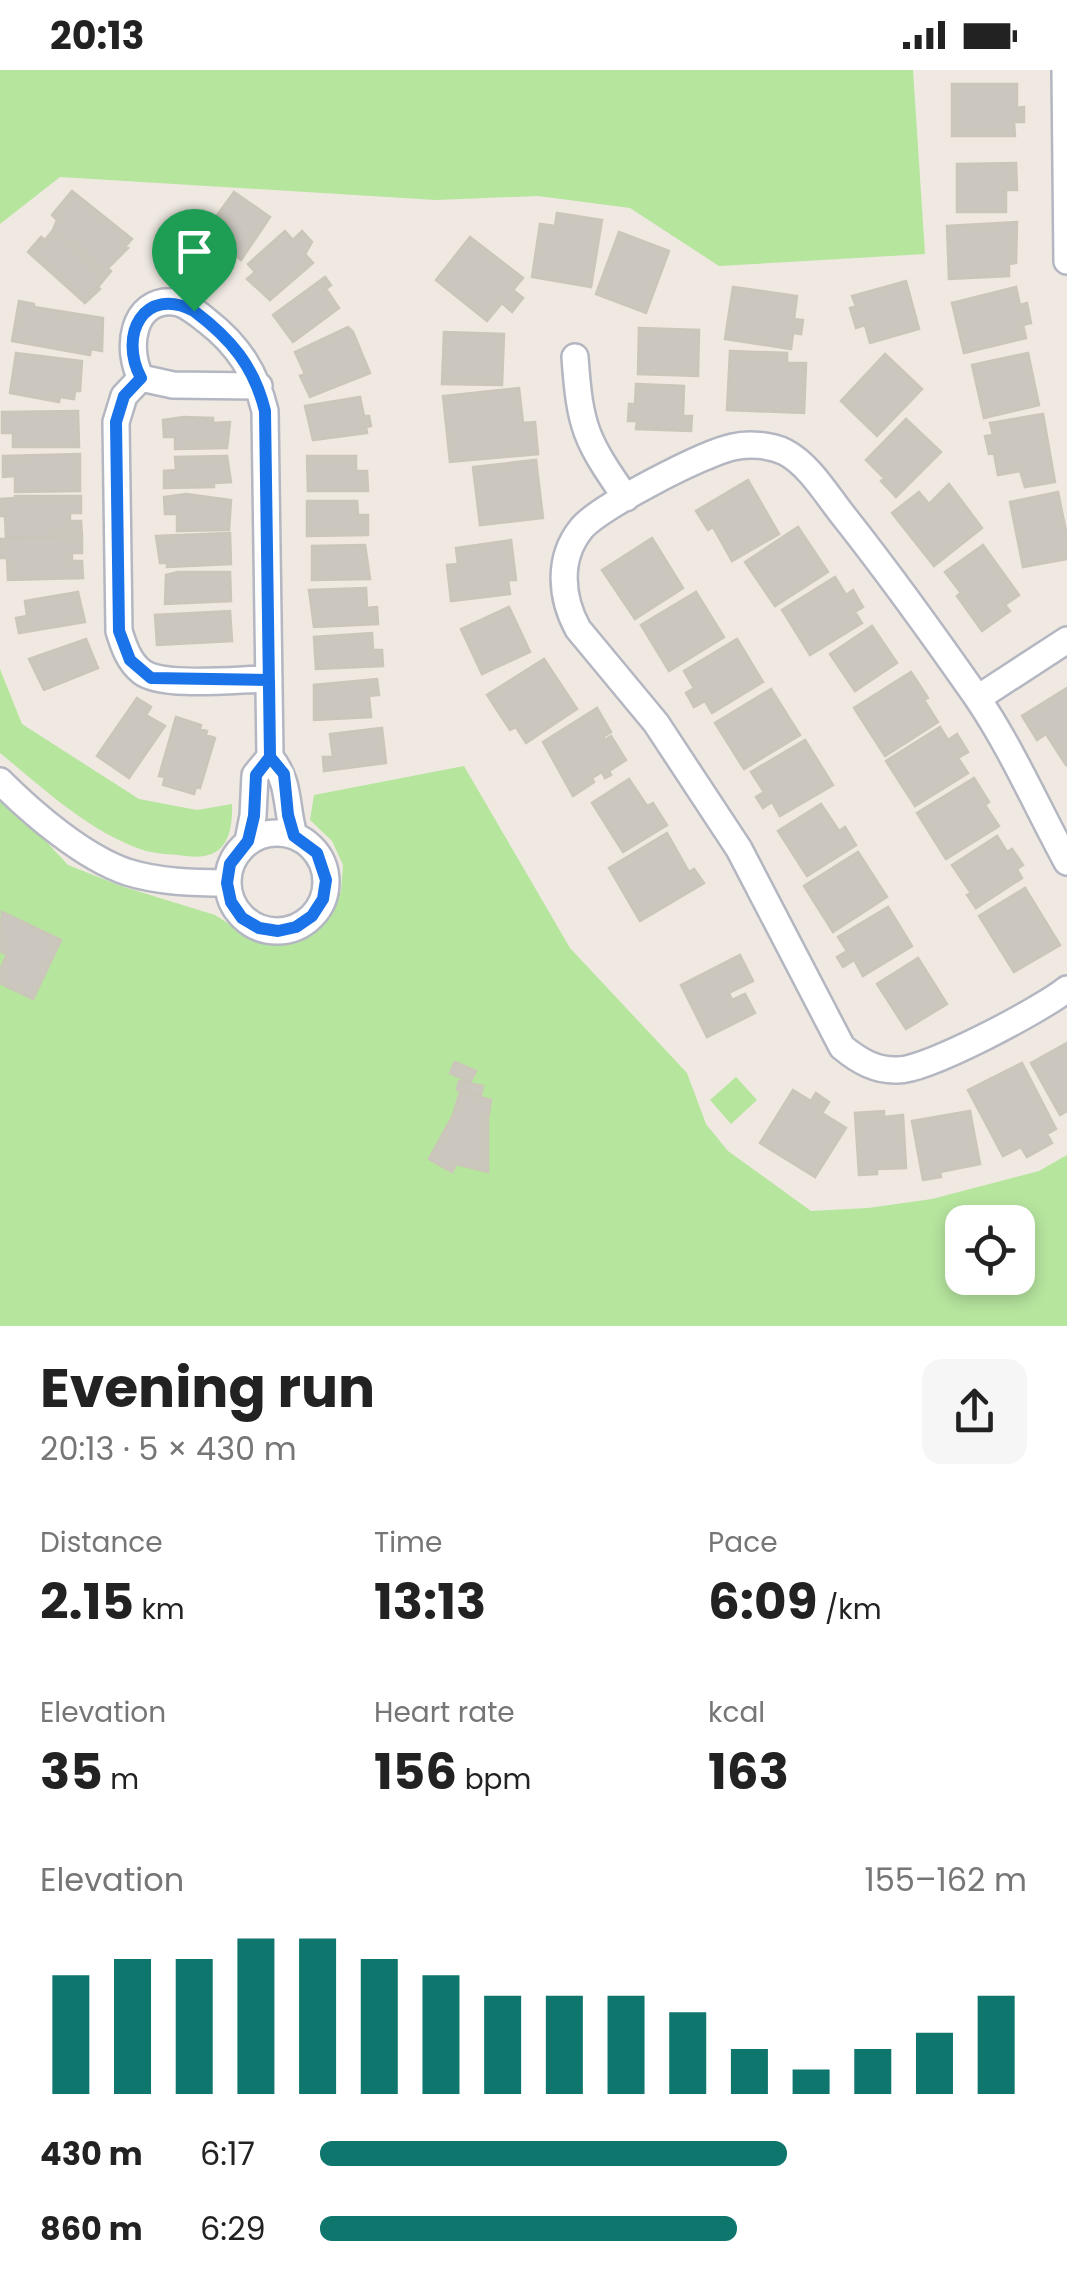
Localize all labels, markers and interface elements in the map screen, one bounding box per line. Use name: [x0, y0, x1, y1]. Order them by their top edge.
text: 20:13: [50, 9, 145, 62]
pin: [152, 209, 237, 312]
icon: arrive: [167, 224, 222, 279]
map controls: [945, 1205, 1035, 1295]
button: locate: [945, 1205, 1035, 1295]
text: Evening run: [40, 1349, 375, 1426]
button: share: [922, 1359, 1027, 1464]
text: 20:13 · 5 × 430 m: [40, 1426, 297, 1471]
text: Distance: [40, 1523, 163, 1562]
text: Time: [374, 1523, 442, 1562]
text: Pace: [708, 1523, 778, 1562]
text: 2.15: [40, 1566, 134, 1637]
text: 13:13: [374, 1566, 486, 1637]
text: 6:09: [708, 1566, 817, 1637]
text: km: [134, 1590, 185, 1629]
text: /km: [817, 1590, 881, 1629]
text: Elevation: [40, 1693, 166, 1732]
text: Heart rate: [374, 1693, 515, 1732]
text: kcal: [708, 1693, 765, 1732]
text: 35: [40, 1736, 103, 1807]
text: 156: [374, 1736, 457, 1807]
text: 163: [708, 1736, 789, 1807]
text: m: [103, 1760, 139, 1799]
text: bpm: [457, 1760, 531, 1799]
text: Elevation: [40, 1857, 184, 1902]
text: 155–162 m: [864, 1857, 1027, 1902]
text: 430 m: [40, 2131, 143, 2176]
text: 6:17: [200, 2131, 255, 2176]
text: 860 m: [40, 2206, 143, 2251]
text: 6:29: [200, 2206, 266, 2251]

